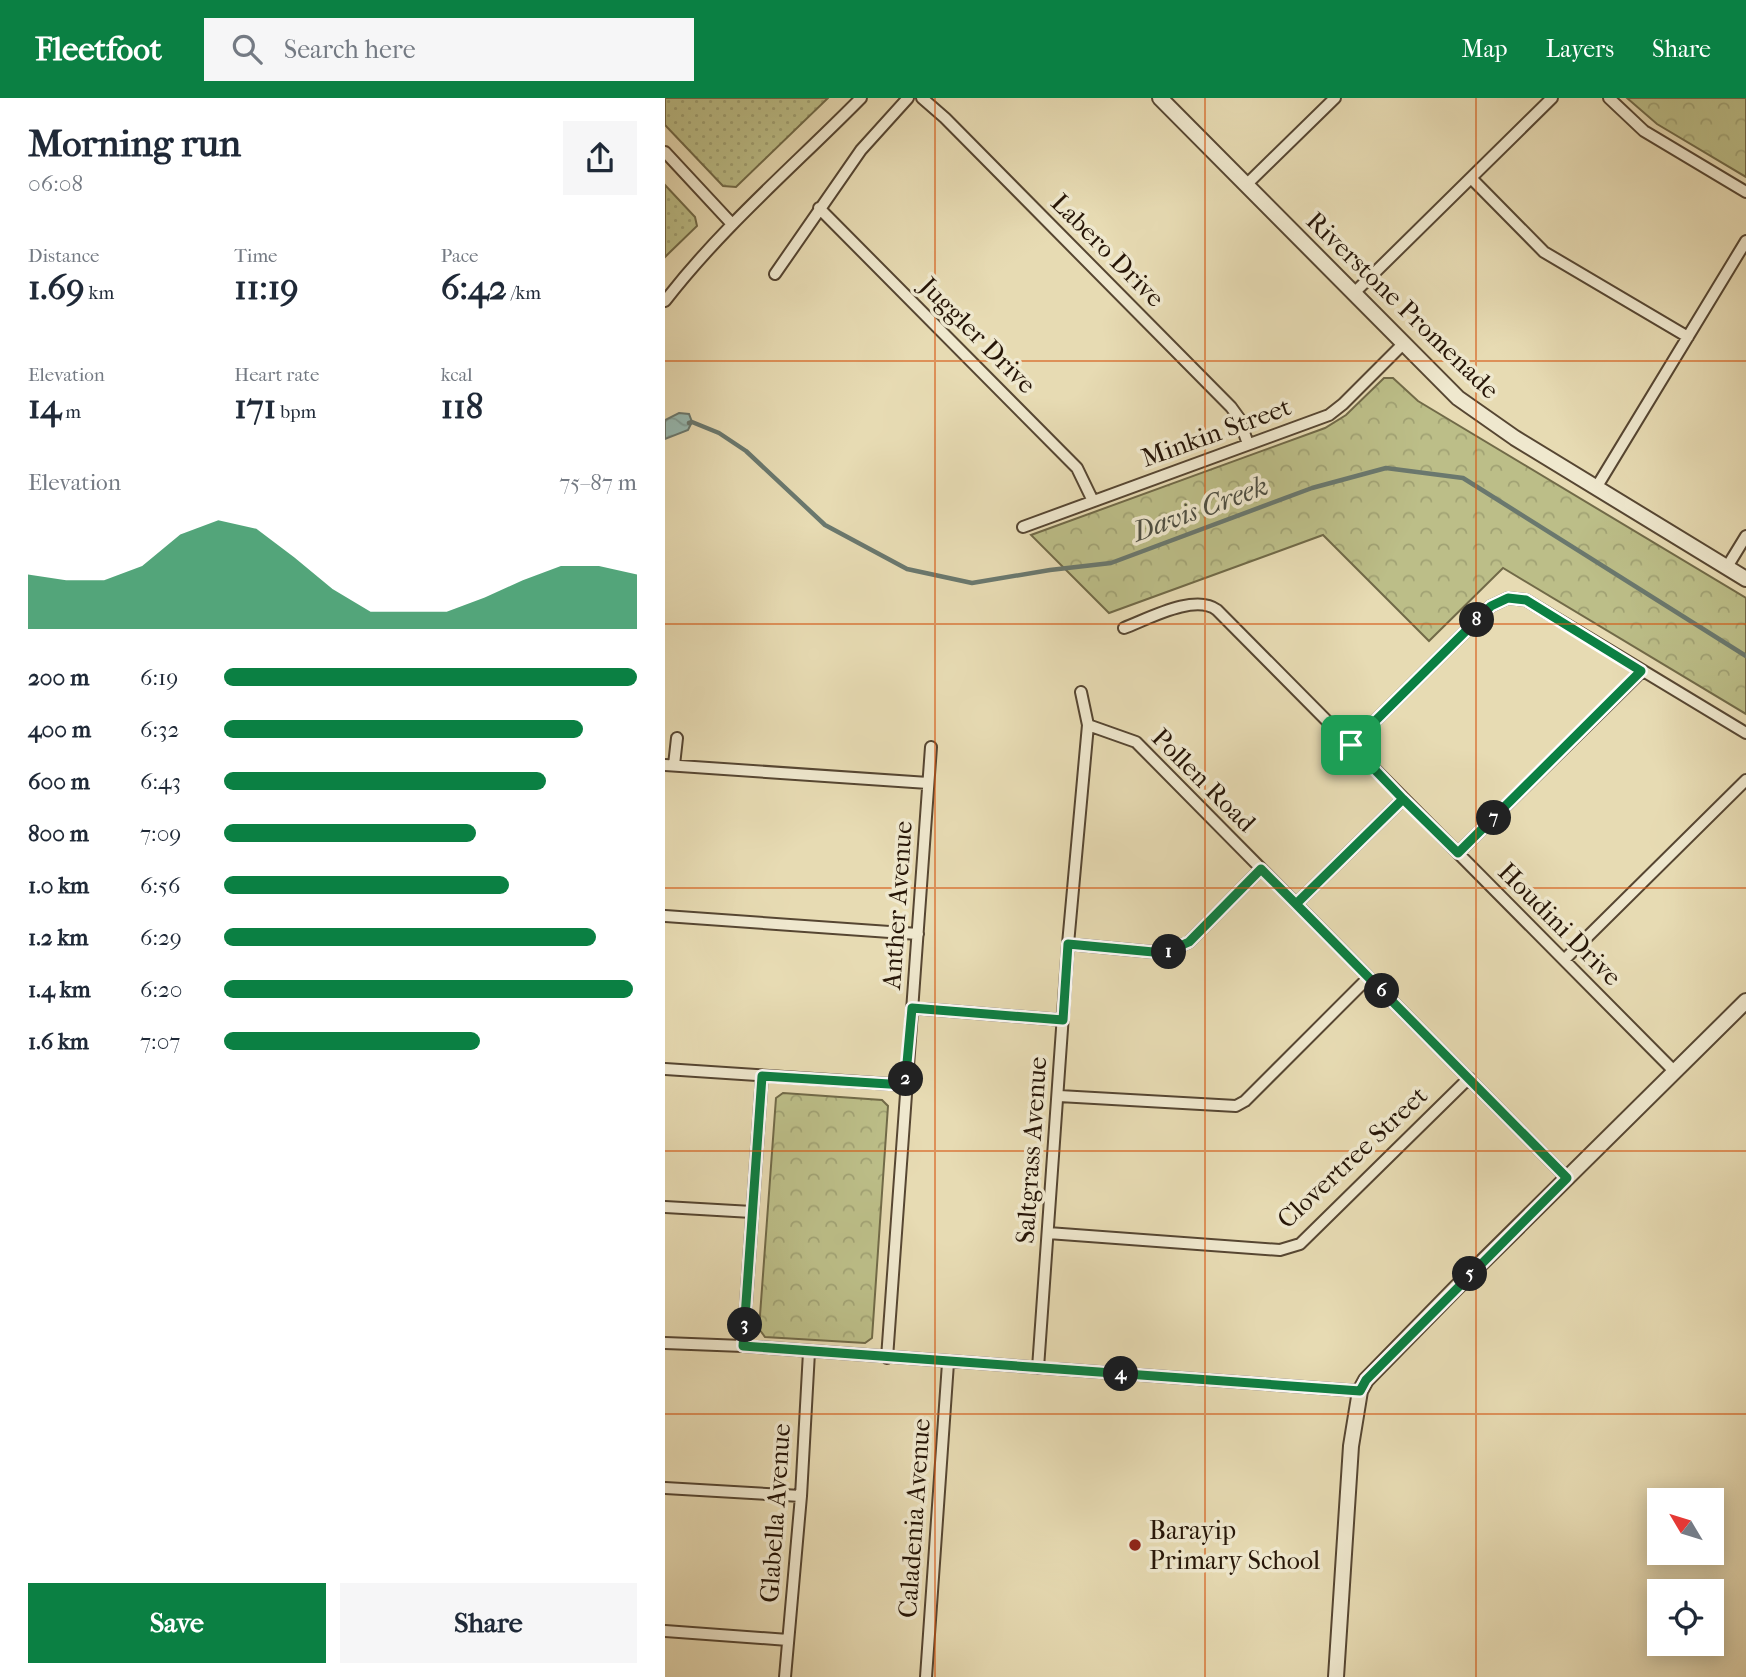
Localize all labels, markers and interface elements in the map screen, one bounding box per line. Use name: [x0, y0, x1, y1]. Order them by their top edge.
search box: [204, 18, 694, 81]
text: Fleetfoot: [35, 30, 162, 69]
icon: search: [228, 30, 266, 68]
text: Search here: [284, 34, 416, 65]
text: Map: [1462, 35, 1508, 63]
text: Layers: [1546, 35, 1614, 63]
text: Share: [1652, 35, 1711, 63]
text: Morning run: [28, 121, 241, 166]
button: share: [563, 121, 637, 195]
text: 06:08: [28, 170, 83, 197]
street label: Labero Drive: [1045, 187, 1171, 314]
street label: Riverstone Promenade: [1300, 205, 1506, 406]
text: Distance: [28, 245, 99, 267]
text: Time: [234, 245, 278, 267]
text: Pace: [441, 245, 479, 267]
text: 1.69: [28, 267, 85, 308]
text: 11:19: [234, 267, 299, 308]
text: 6:42: [441, 267, 507, 308]
street label: Juggler Drive: [912, 269, 1042, 400]
text: km: [85, 282, 114, 304]
text: /km: [507, 282, 541, 304]
text: Elevation: [28, 364, 105, 386]
text: Heart rate: [234, 364, 319, 386]
text: kcal: [441, 364, 473, 386]
text: 14: [28, 386, 61, 427]
text: 171: [234, 386, 276, 427]
text: 118: [441, 386, 483, 427]
street label: Minkin Street: [1137, 391, 1296, 474]
text: m: [61, 401, 81, 423]
text: bpm: [276, 401, 316, 423]
text: Elevation: [28, 469, 121, 496]
text: 75–87 m: [559, 469, 637, 496]
water label: Davis Creek: [1126, 469, 1272, 549]
pin: 8: [1459, 602, 1495, 638]
text: 8: [1472, 608, 1481, 630]
text: 200 m: [28, 664, 89, 691]
text: 6:19: [140, 664, 178, 691]
pin: [1321, 715, 1381, 775]
text: 400 m: [28, 716, 91, 743]
text: 6:32: [140, 716, 179, 743]
street label: Pollen Road: [1145, 722, 1262, 839]
icon: arrive: [1332, 726, 1370, 764]
text: 600 m: [28, 768, 90, 795]
text: 6:43: [140, 768, 181, 795]
pin: 7: [1477, 800, 1511, 836]
text: 7: [1489, 806, 1498, 828]
text: 800 m: [28, 820, 89, 847]
text: 7:09: [140, 820, 181, 847]
street label: Anther Avenue: [876, 820, 919, 991]
street label: Houdini Drive: [1492, 856, 1628, 993]
text: 1.0 km: [28, 872, 89, 899]
text: 6:56: [140, 872, 180, 899]
text: 1.2 km: [28, 924, 88, 951]
text: 6:29: [140, 924, 182, 951]
pin: 1: [1151, 934, 1187, 970]
text: 1: [1165, 940, 1172, 962]
pin: 6: [1365, 974, 1399, 1008]
text: 1.4 km: [28, 976, 91, 1003]
text: 6:20: [140, 976, 183, 1003]
text: 6: [1376, 979, 1387, 1001]
text: 1.6 km: [28, 1028, 89, 1055]
text: 7:07: [140, 1028, 180, 1055]
street label: Saltgrass Avenue: [1009, 1055, 1054, 1245]
pin: 2: [889, 1062, 923, 1096]
text: 2: [901, 1067, 910, 1089]
street label: Clovertree Street: [1271, 1079, 1434, 1235]
pin: 5: [1453, 1256, 1487, 1292]
text: 5: [1465, 1262, 1474, 1284]
pin: 3: [727, 1308, 763, 1342]
text: 3: [741, 1313, 748, 1335]
pin: 4: [1103, 1356, 1139, 1392]
text: 4: [1115, 1362, 1126, 1384]
street label: Caladenia Avenue: [892, 1417, 937, 1619]
street label: Glabella Avenue: [754, 1422, 797, 1604]
north arrow: [1647, 1488, 1724, 1564]
map controls: [1647, 1488, 1724, 1656]
place label: Barayip Primary School: [1149, 1515, 1320, 1576]
marker: Barayip Primary School: [1127, 1537, 1143, 1553]
button: locate: [1647, 1579, 1724, 1656]
button: Save: [28, 1583, 326, 1663]
button: Share: [340, 1583, 637, 1663]

